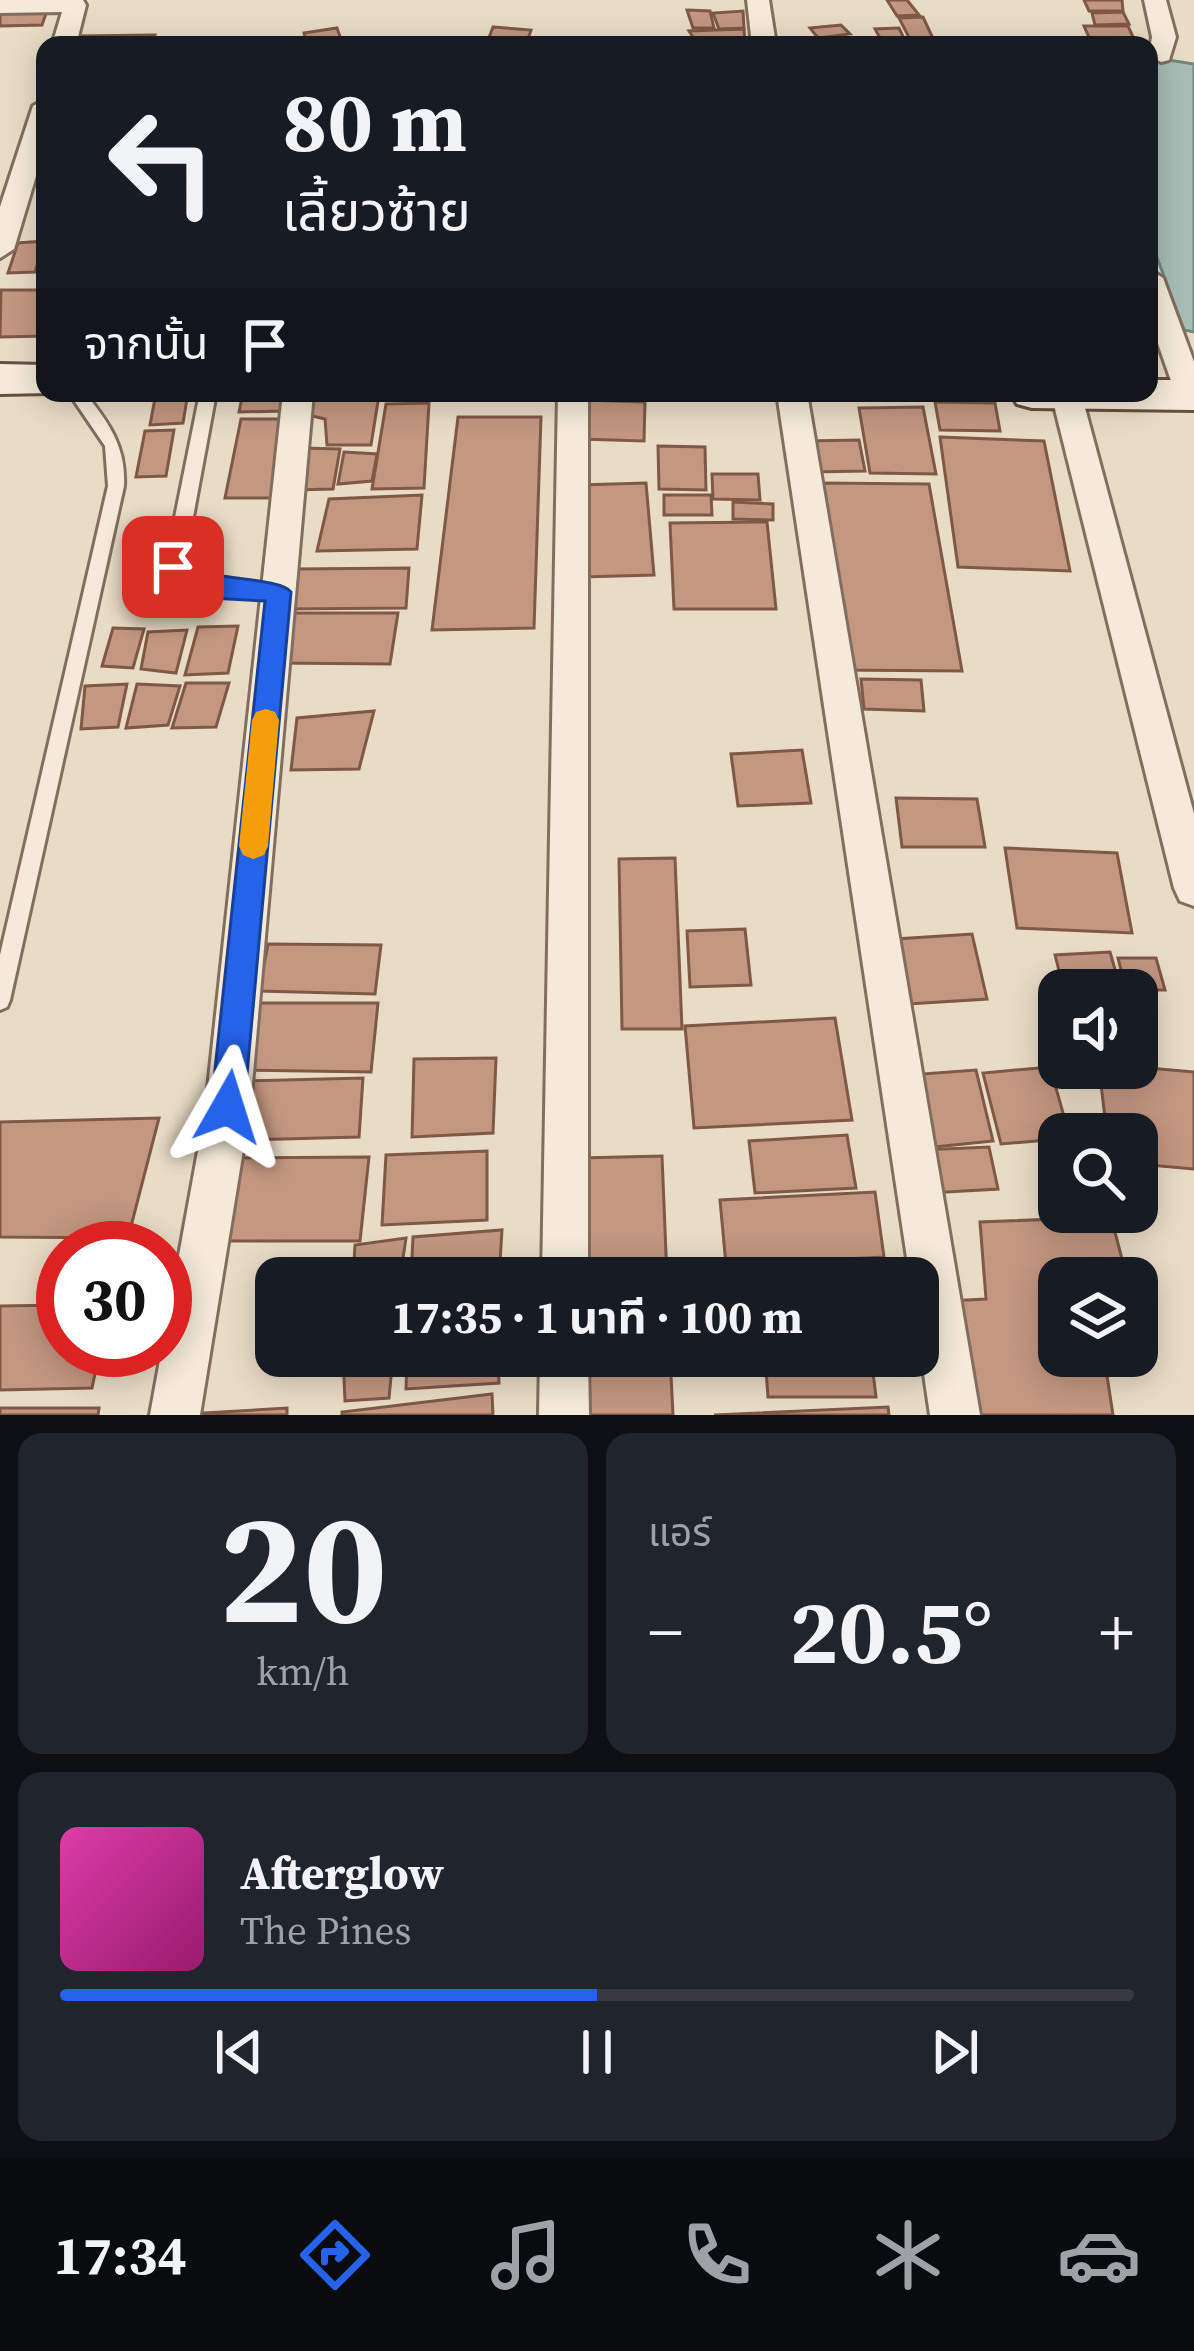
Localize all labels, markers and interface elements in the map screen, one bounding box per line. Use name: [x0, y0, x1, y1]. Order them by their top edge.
text: 80 m: [282, 64, 467, 179]
icon: left: [84, 84, 240, 240]
text: เลี้ยวซ้าย: [282, 174, 471, 248]
text: จากนั้น: [84, 312, 208, 374]
icon: arrive: [232, 312, 298, 378]
pin: [122, 516, 224, 618]
icon: arrive: [140, 534, 206, 600]
map controls: [1038, 969, 1158, 1377]
button: sound: [1038, 969, 1158, 1089]
position arrow: [165, 1044, 291, 1170]
button: search: [1038, 1113, 1158, 1233]
speed limit sign: 30: [36, 1221, 192, 1377]
button: layers: [1038, 1257, 1158, 1377]
text: 17:35 · 1 นาที · 100 m: [391, 1286, 803, 1348]
text: 20: [218, 1460, 388, 1674]
text: แอร์: [648, 1506, 711, 1559]
text: 20.5°: [790, 1570, 992, 1693]
text: −: [648, 1587, 683, 1677]
text: +: [1099, 1587, 1134, 1677]
text: km/h: [257, 1645, 349, 1698]
text: Afterglow: [240, 1842, 444, 1904]
text: The Pines: [240, 1904, 411, 1957]
icon: previous: [206, 2019, 272, 2085]
icon: pause: [564, 2019, 630, 2085]
icon: next: [922, 2019, 988, 2085]
icon: directions: [293, 2213, 377, 2297]
icon: music: [484, 2213, 568, 2297]
icon: phone: [675, 2213, 759, 2297]
icon: climate: [866, 2213, 950, 2297]
icon: car: [1057, 2213, 1141, 2297]
text: 17:34: [53, 2218, 187, 2292]

